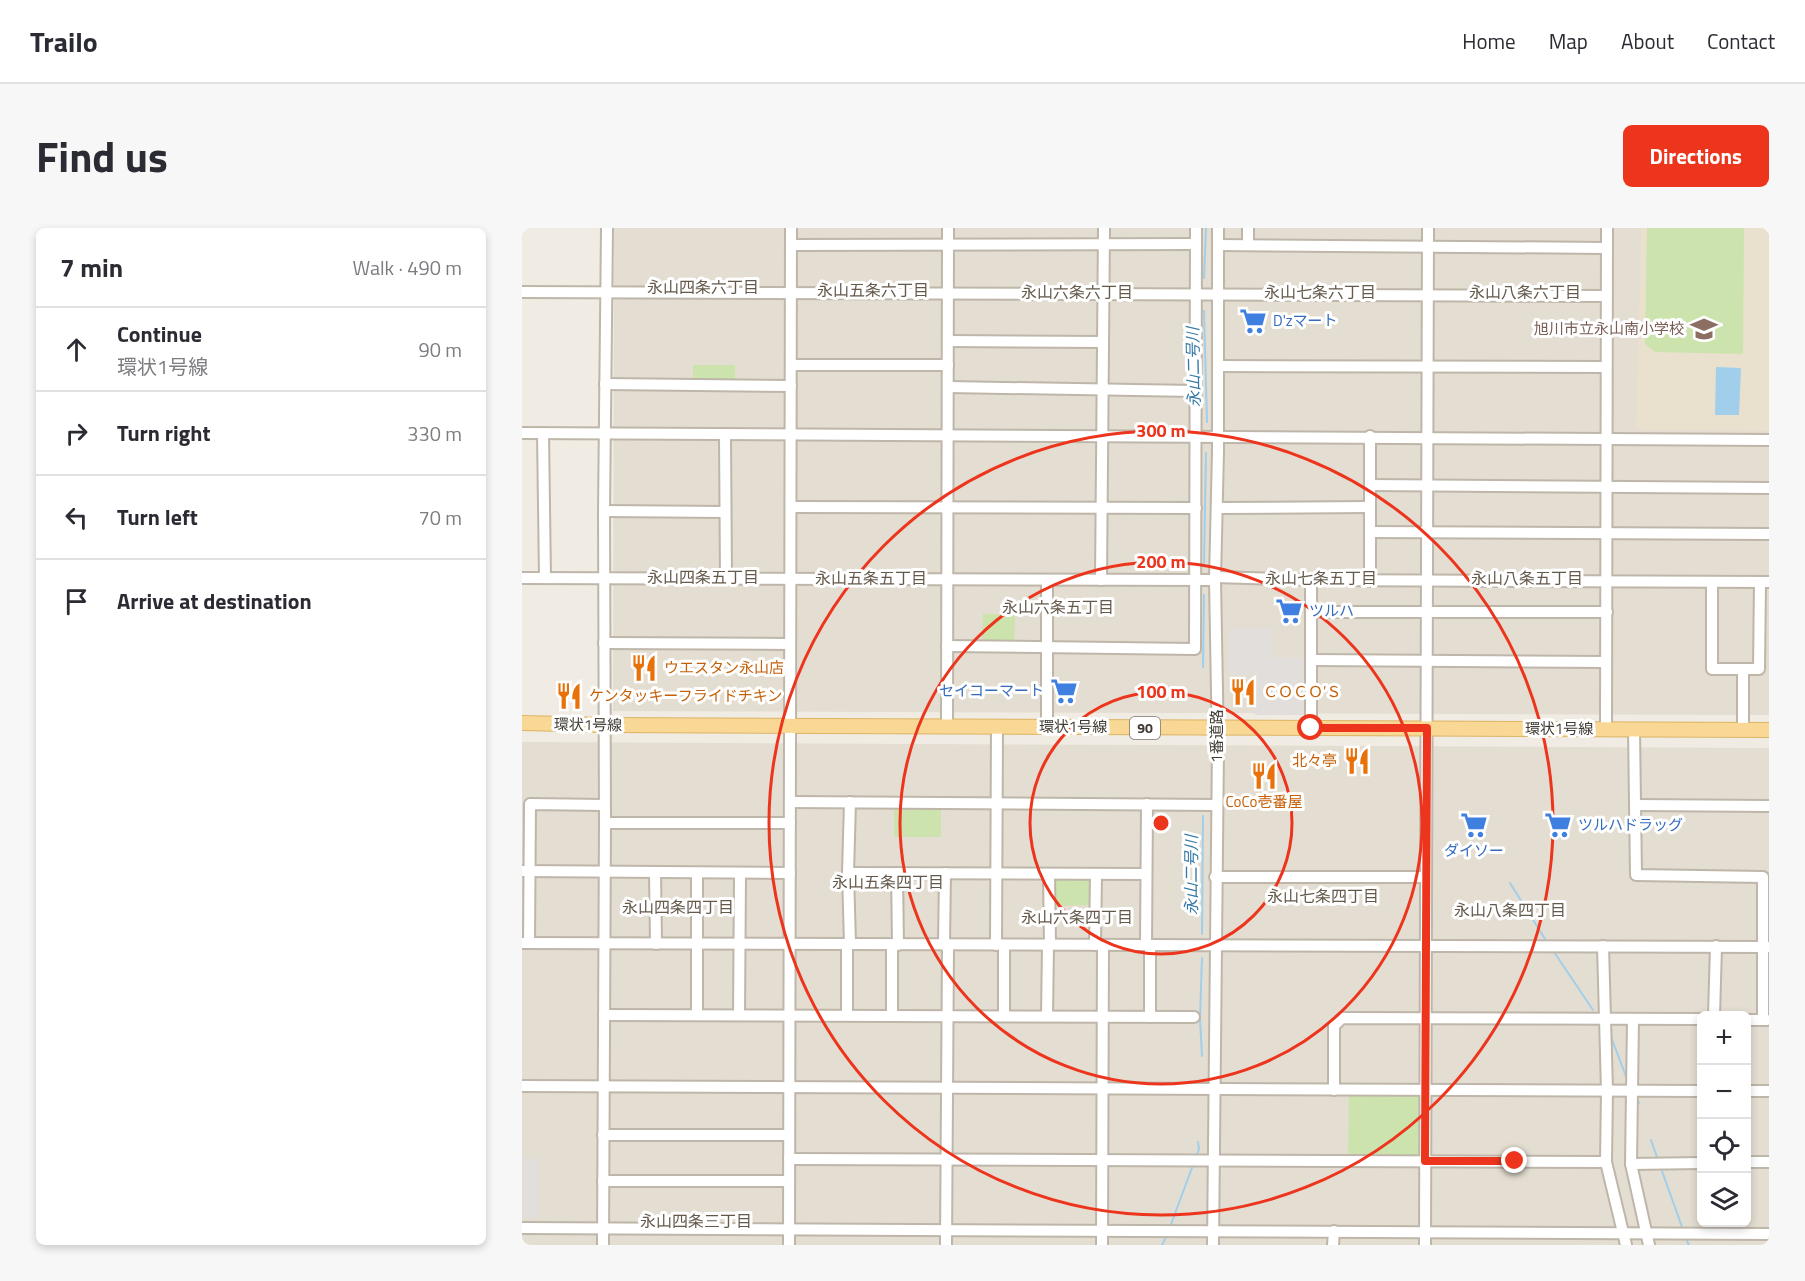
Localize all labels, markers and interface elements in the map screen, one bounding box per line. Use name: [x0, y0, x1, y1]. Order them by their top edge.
text: Trailo: [30, 20, 98, 63]
text: Home: [1462, 25, 1516, 57]
text: Map: [1549, 25, 1588, 57]
text: About: [1621, 25, 1674, 57]
text: Contact: [1707, 25, 1775, 57]
text: Find us: [36, 124, 168, 188]
button: Directions: [1623, 125, 1769, 187]
text: 7 min: [60, 248, 123, 287]
text: Walk · 490 m: [353, 252, 462, 283]
district label: 永山四条六丁目: [647, 275, 759, 299]
district label: 永山五条六丁目: [817, 278, 929, 302]
district label: 永山六条六丁目: [1021, 280, 1133, 304]
district label: 永山七条六丁目: [1264, 280, 1376, 304]
district label: 永山八条六丁目: [1469, 280, 1581, 304]
supermarket icon: D'zマート: [1238, 306, 1268, 336]
place label: D'zマート: [1273, 309, 1338, 332]
school or university icon: 旭川市立永山南小学校: [1689, 314, 1719, 344]
text: Continue: [117, 317, 202, 351]
place label: 旭川市立永山南小学校: [1534, 317, 1684, 340]
water label: 永山二号川: [1180, 325, 1206, 407]
icon: ahead: [60, 333, 93, 366]
text: 90 m: [418, 334, 462, 365]
text: 環状1号線: [117, 351, 208, 382]
text: Turn right: [117, 416, 211, 450]
icon: right: [60, 417, 93, 450]
text: 300 m: [1136, 417, 1186, 444]
text: 330 m: [407, 418, 462, 449]
text: Turn left: [117, 500, 198, 534]
icon: left: [60, 501, 93, 534]
text: 70 m: [418, 502, 462, 533]
text: 200 m: [1136, 548, 1186, 575]
district label: 永山四条五丁目: [647, 565, 759, 589]
district label: 永山五条五丁目: [815, 566, 927, 590]
district label: 永山七条五丁目: [1265, 566, 1377, 590]
district label: 永山八条五丁目: [1471, 566, 1583, 590]
text: Arrive at destination: [117, 584, 312, 618]
icon: arrive: [60, 585, 93, 618]
district label: 永山六条五丁目: [1002, 595, 1114, 619]
supermarket icon: ツルハ: [1274, 596, 1304, 626]
place label: ツルハ: [1309, 599, 1354, 622]
restaurant icon: ウエスタン永山店: [629, 653, 659, 683]
place label: ウエスタン永山店: [664, 656, 784, 679]
supermarket icon: セイコーマート: [1049, 676, 1079, 706]
restaurant icon: ＣＯＣＯ’Ｓ: [1228, 677, 1258, 707]
text: 100 m: [1136, 678, 1186, 705]
place label: セイコーマート: [939, 679, 1044, 702]
place label: ＣＯＣＯ’Ｓ: [1263, 680, 1341, 703]
restaurant icon: ケンタッキーフライドチキン: [554, 681, 584, 711]
place label: ケンタッキーフライドチキン: [589, 684, 782, 707]
street label: 1番道路: [1205, 709, 1228, 763]
street label: 環状1号線: [554, 712, 622, 737]
route start: [1297, 714, 1323, 740]
street label: 環状1号線: [1039, 715, 1107, 738]
road number: 90: [1130, 717, 1160, 739]
street label: 環状1号線: [1525, 717, 1593, 740]
restaurant icon: 北々亭: [1342, 746, 1372, 776]
place label: 北々亭: [1292, 749, 1337, 772]
restaurant icon: CoCo壱番屋: [1249, 761, 1279, 791]
place label: CoCo壱番屋: [1226, 790, 1302, 813]
supermarket icon: ダイソー: [1459, 810, 1489, 840]
supermarket icon: ツルハドラッグ: [1543, 810, 1573, 840]
centre of rings: [1151, 813, 1171, 833]
place label: ツルハドラッグ: [1578, 813, 1683, 836]
water label: 永山二号川: [1179, 833, 1203, 915]
place label: ダイソー: [1444, 839, 1504, 862]
district label: 永山五条四丁目: [832, 870, 944, 894]
district label: 永山七条四丁目: [1267, 884, 1379, 908]
district label: 永山四条四丁目: [622, 895, 734, 919]
district label: 永山八条四丁目: [1454, 898, 1566, 922]
district label: 永山六条四丁目: [1021, 905, 1133, 929]
map controls: [1697, 1011, 1751, 1227]
button: +: [1697, 1011, 1751, 1065]
button: −: [1697, 1065, 1751, 1119]
button: locate: [1697, 1119, 1751, 1173]
route end: [1501, 1147, 1527, 1173]
button: layers: [1697, 1173, 1751, 1227]
district label: 永山四条三丁目: [640, 1209, 752, 1233]

